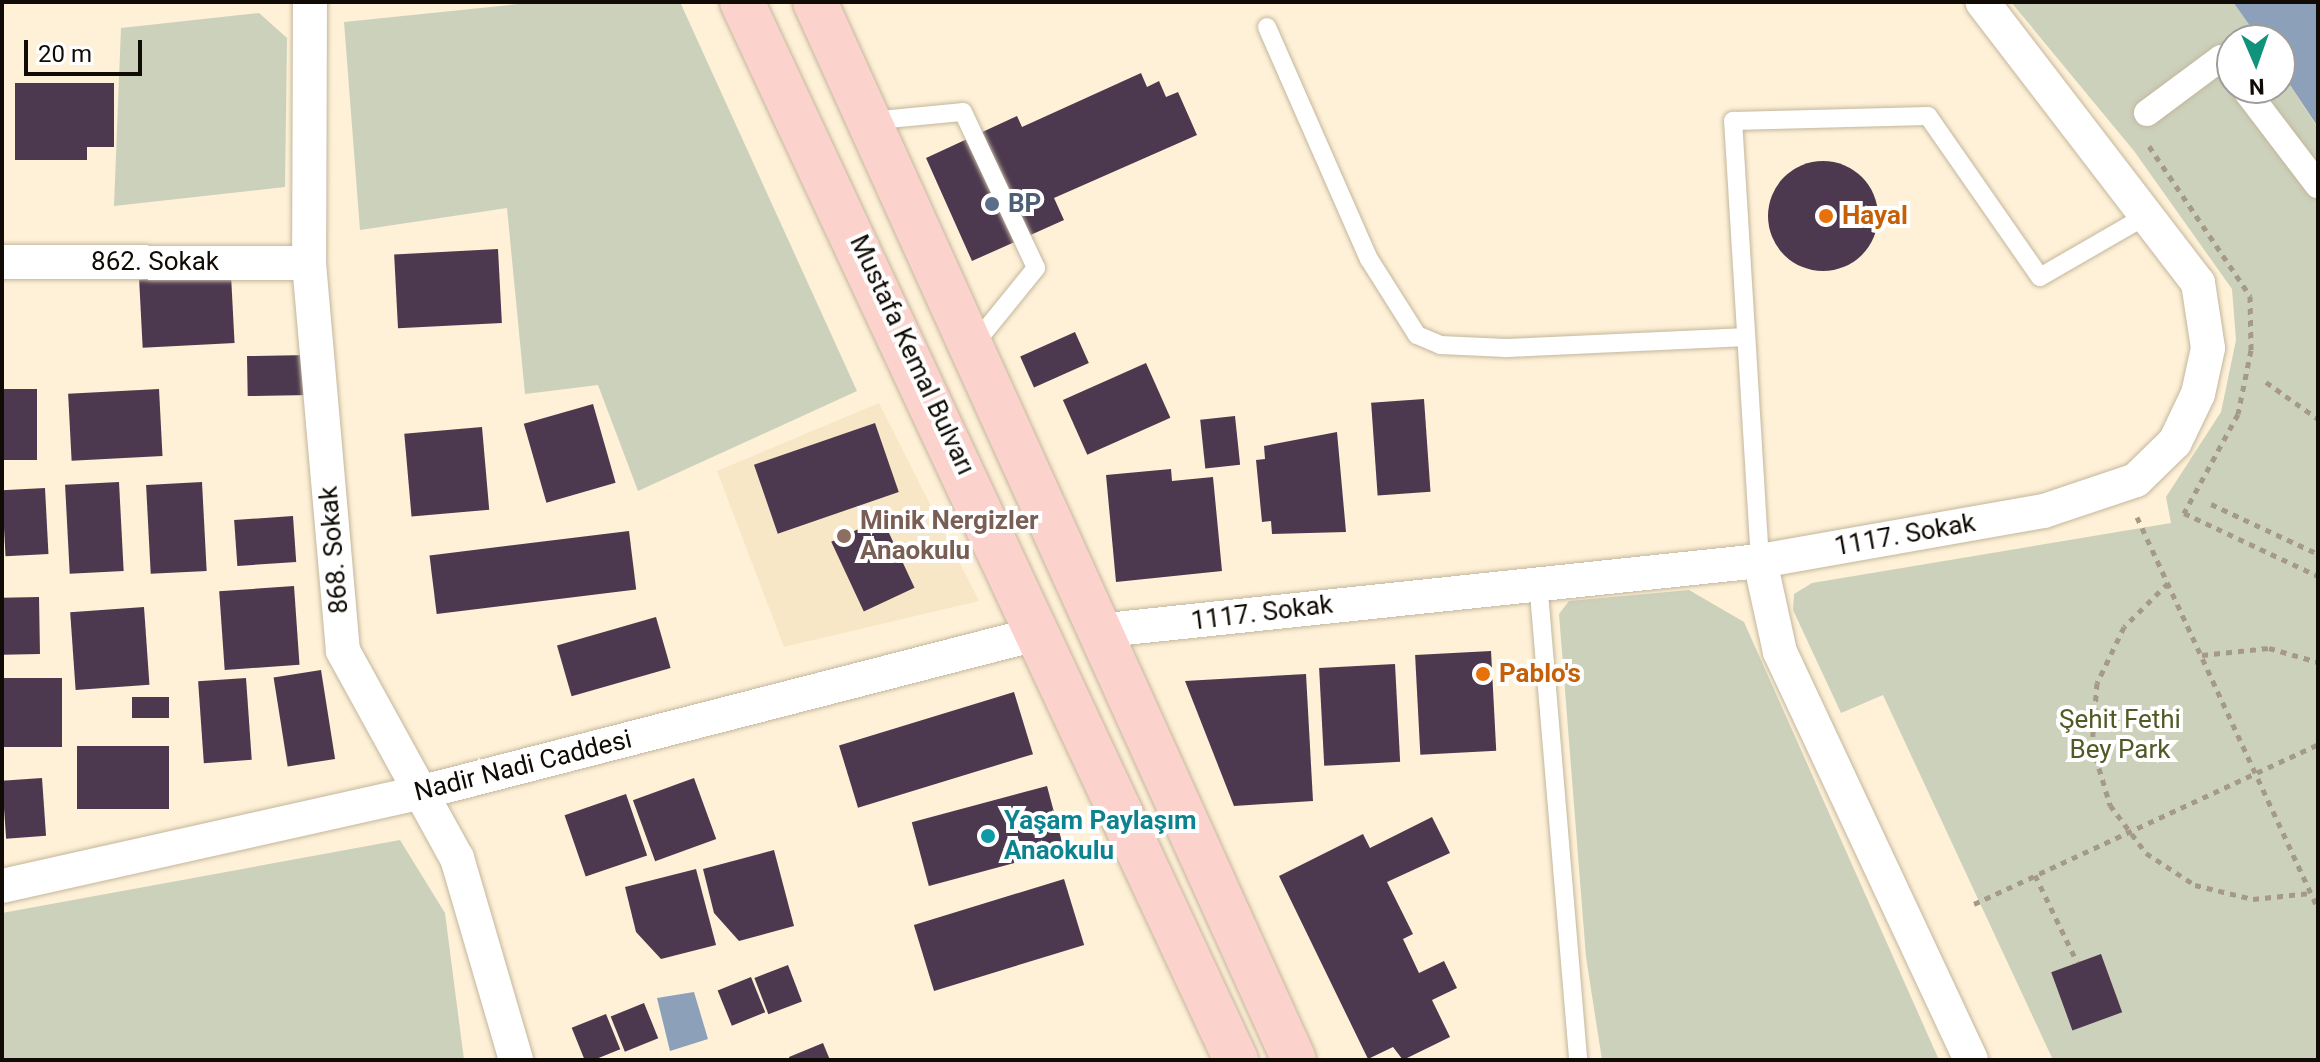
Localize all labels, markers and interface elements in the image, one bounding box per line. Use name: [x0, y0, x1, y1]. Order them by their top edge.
scale bar: [28, 24, 146, 74]
north arrow: [2216, 24, 2296, 104]
text: 20 m: [38, 40, 92, 68]
text: N: [2249, 74, 2265, 99]
place label: BP: [1008, 188, 1041, 220]
marker: BP: [983, 195, 1001, 213]
place label: Hayal: [1842, 200, 1908, 232]
marker: Hayal: [1817, 207, 1835, 225]
street label: Mustafa Kemal Bulvarı: [843, 230, 981, 480]
street label: 862. Sokak: [91, 246, 219, 278]
street label: 868. Sokak: [313, 485, 355, 615]
place label: Minik Nergizler Anaokulu: [860, 505, 1039, 566]
street label: 1117. Sokak: [1832, 507, 1978, 563]
marker: Minik Nergizler Anaokulu: [835, 527, 853, 545]
street label: 1117. Sokak: [1189, 589, 1335, 637]
place label: Pablo's: [1499, 658, 1581, 690]
marker: Pablo's: [1474, 665, 1492, 683]
park label: Şehit Fethi Bey Park: [2059, 704, 2181, 766]
street label: Nadir Nadi Caddesi: [411, 724, 635, 808]
place label: Yaşam Paylaşım Anaokulu: [1004, 805, 1197, 866]
marker: Yaşam Paylaşım Anaokulu: [979, 827, 997, 845]

